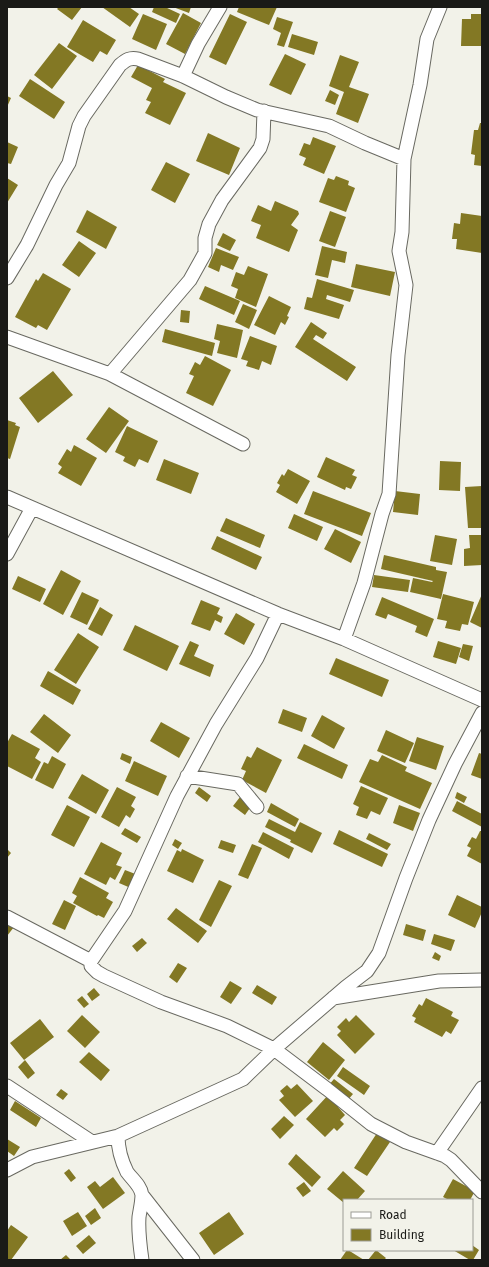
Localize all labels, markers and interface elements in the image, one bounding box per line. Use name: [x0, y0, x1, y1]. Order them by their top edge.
legend: [343, 1199, 473, 1251]
text: Road: [379, 1208, 407, 1222]
text: Building: [379, 1228, 425, 1242]

